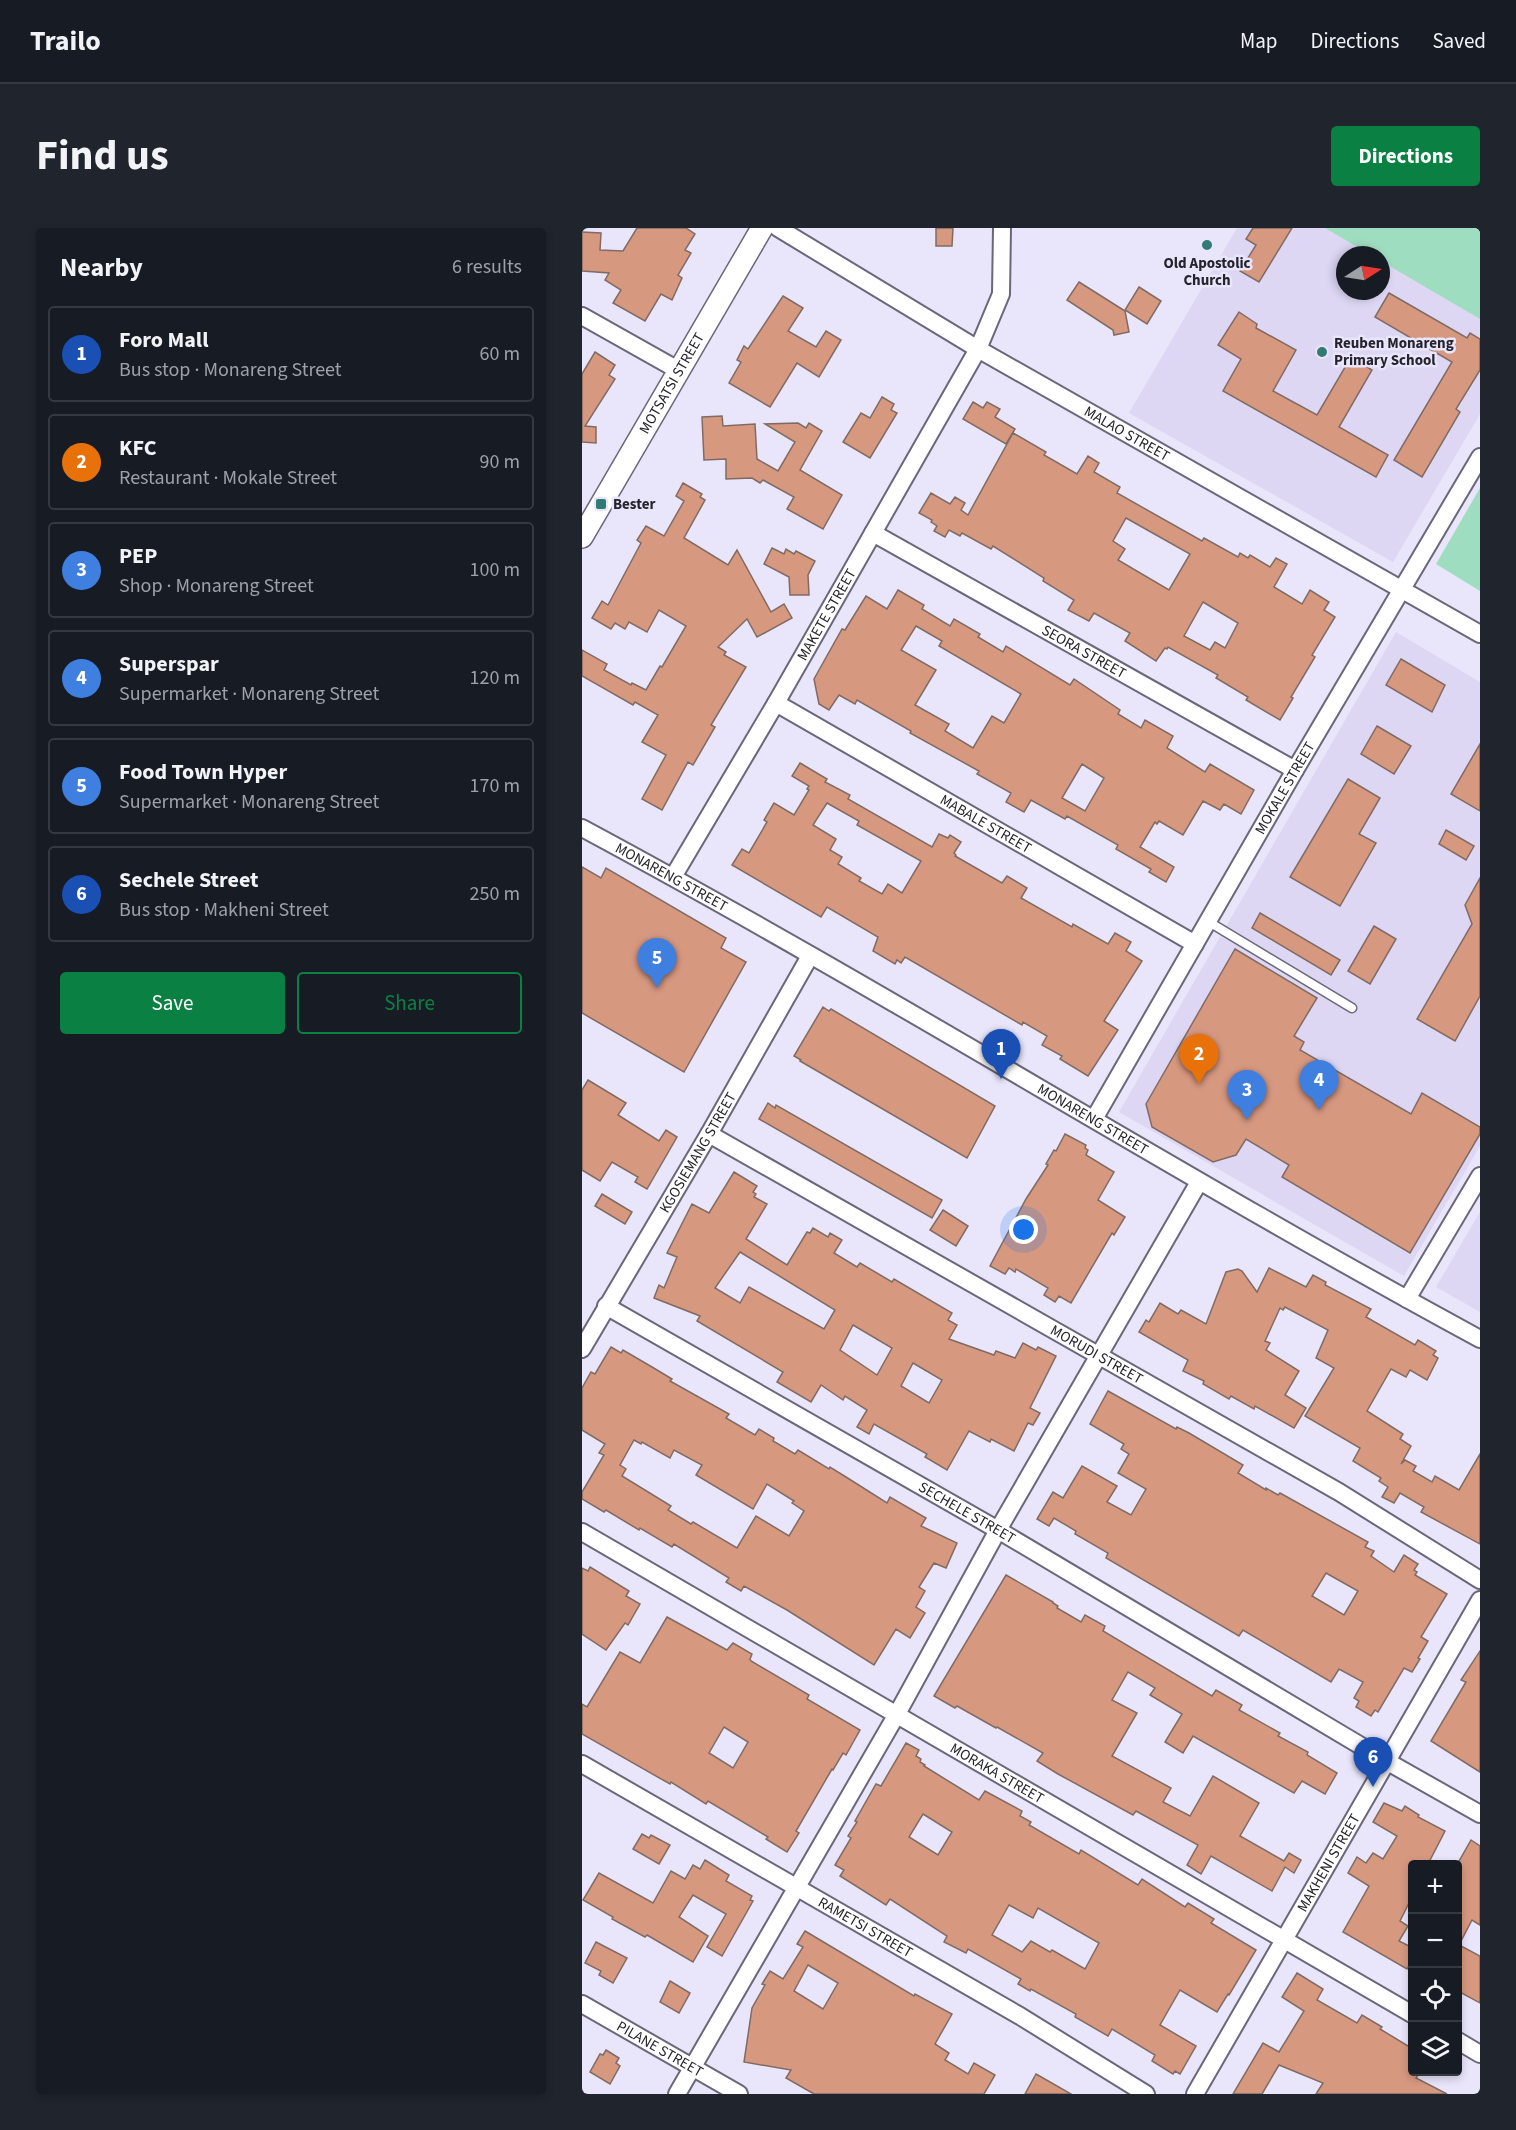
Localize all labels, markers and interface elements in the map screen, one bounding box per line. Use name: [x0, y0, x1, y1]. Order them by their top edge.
text: Trailo: [30, 21, 101, 61]
text: Map: [1240, 26, 1278, 56]
text: Directions: [1311, 26, 1399, 56]
text: Saved: [1432, 26, 1486, 56]
text: Find us: [36, 126, 169, 186]
button: Directions: [1331, 126, 1480, 186]
marker: Old Apostolic Church: [1200, 238, 1214, 252]
north arrow: [1336, 246, 1390, 300]
text: Nearby: [60, 249, 143, 286]
text: 6 results: [452, 253, 522, 281]
place label: Old Apostolic Church: [1163, 253, 1251, 291]
text: Foro Mall: [119, 324, 208, 356]
street label: MOTSATSI STREET: [634, 329, 709, 438]
place label: Reuben Monareng Primary School: [1334, 333, 1454, 371]
text: 1: [76, 340, 87, 368]
text: 60 m: [480, 340, 520, 368]
marker: Reuben Monareng Primary School: [1315, 345, 1329, 359]
text: Bus stop · Monareng Street: [119, 356, 342, 384]
street label: MALAO STREET: [1080, 401, 1174, 466]
text: KFC: [119, 432, 157, 464]
text: 2: [76, 448, 87, 476]
text: 90 m: [480, 448, 520, 476]
text: Restaurant · Mokale Street: [119, 464, 337, 492]
place label: Bester: [613, 494, 655, 515]
marker: Bester: [594, 497, 608, 511]
text: PEP: [119, 540, 157, 572]
text: 3: [76, 556, 87, 584]
text: 100 m: [470, 556, 520, 584]
street label: MAKETE STREET: [792, 565, 861, 664]
text: Shop · Monareng Street: [119, 572, 314, 600]
street label: SEORA STREET: [1038, 619, 1130, 684]
text: Superspar: [119, 648, 219, 680]
text: 4: [76, 664, 87, 692]
text: 120 m: [470, 664, 520, 692]
text: Supermarket · Monareng Street: [119, 680, 379, 708]
street label: MOKALE STREET: [1250, 738, 1320, 838]
text: Food Town Hyper: [119, 756, 287, 788]
text: 5: [76, 772, 87, 800]
text: 170 m: [470, 772, 520, 800]
text: Supermarket · Monareng Street: [119, 788, 379, 816]
street label: MABALE STREET: [936, 789, 1035, 858]
street label: MONARENG STREET: [612, 837, 731, 916]
text: Sechele Street: [119, 864, 259, 896]
text: 6: [76, 880, 87, 908]
text: 250 m: [470, 880, 520, 908]
text: Bus stop · Makheni Street: [119, 896, 329, 924]
pin: 5: [638, 938, 676, 988]
button: Save: [60, 972, 285, 1034]
button: Share: [297, 972, 522, 1034]
pin: 1: [982, 1030, 1020, 1079]
pin: 2: [1180, 1034, 1218, 1084]
pin: 4: [1300, 1060, 1338, 1110]
pin: 3: [1228, 1070, 1266, 1120]
street label: MONARENG STREET: [1033, 1078, 1152, 1160]
street label: KGOSIEMANG STREET: [654, 1088, 741, 1217]
your location: [1009, 1215, 1038, 1244]
street label: MORUDI STREET: [1047, 1320, 1147, 1389]
street label: SECHELE STREET: [915, 1476, 1020, 1549]
street label: MORAKA STREET: [946, 1738, 1048, 1809]
pin: 6: [1354, 1738, 1392, 1787]
street label: MAKHENI STREET: [1292, 1810, 1365, 1916]
map controls: [1408, 1860, 1462, 2076]
button: +: [1408, 1860, 1462, 1914]
street label: RAMETSI STREET: [814, 1892, 917, 1963]
button: −: [1408, 1914, 1462, 1968]
button: locate: [1408, 1968, 1462, 2022]
street label: PILANE STREET: [613, 2016, 707, 2082]
button: layers: [1408, 2022, 1462, 2076]

